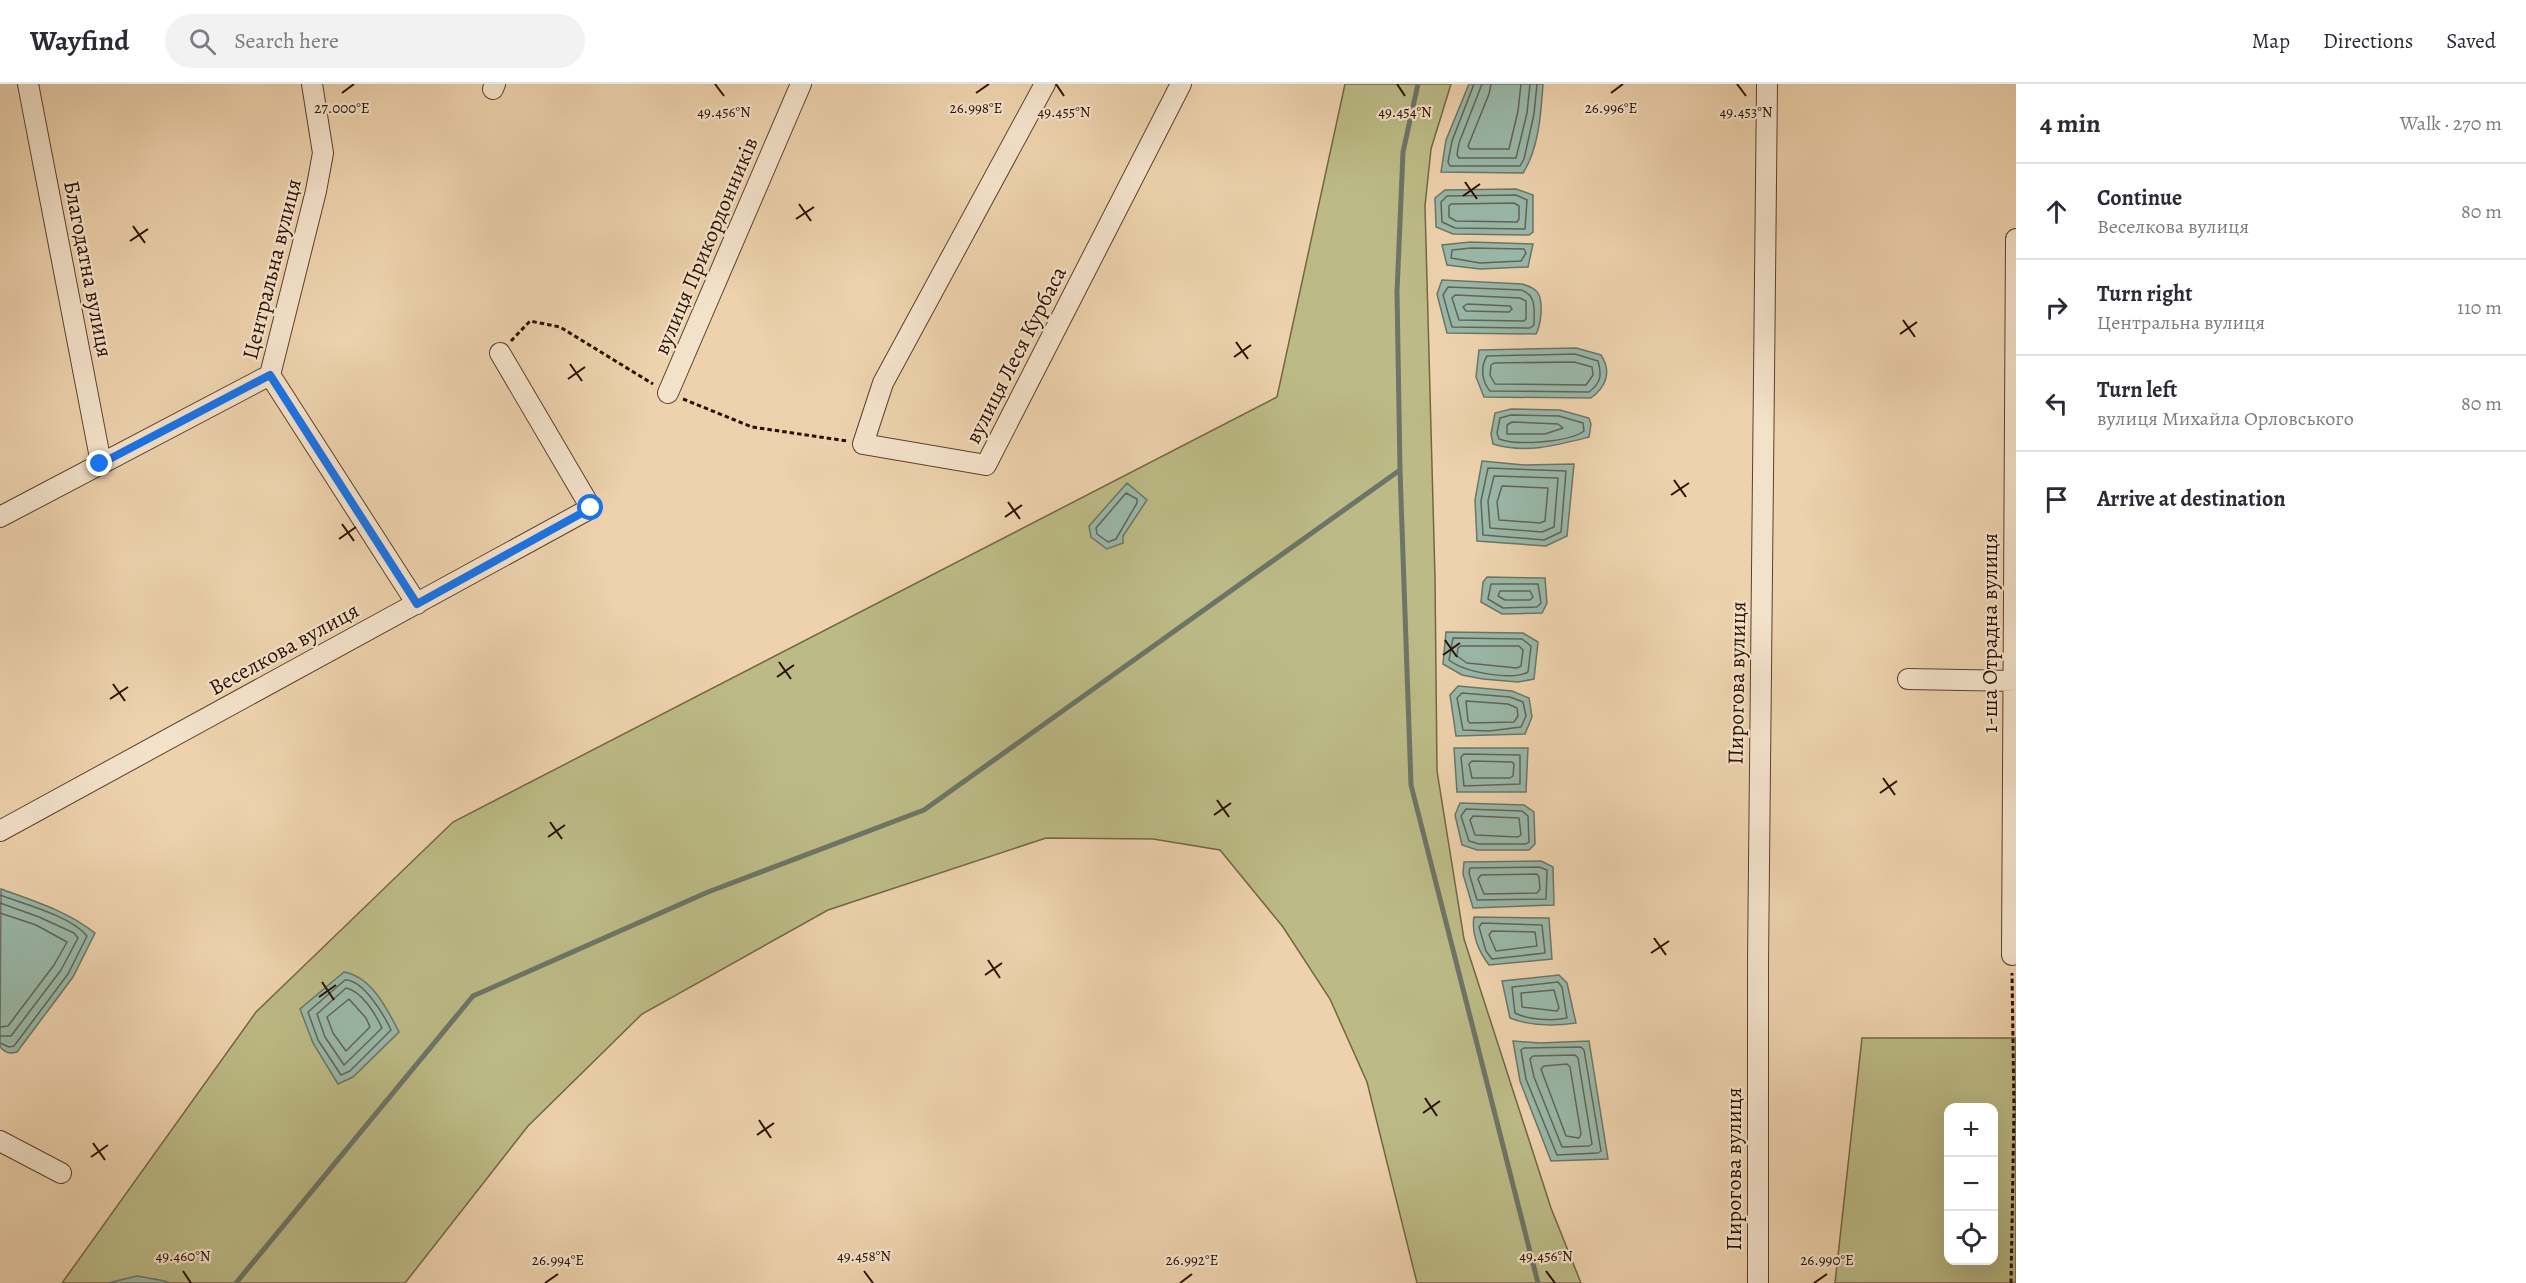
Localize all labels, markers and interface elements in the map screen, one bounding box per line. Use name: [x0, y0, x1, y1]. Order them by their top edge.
search box: [165, 14, 585, 68]
text: Wayfind: [30, 22, 129, 60]
icon: search: [186, 25, 219, 58]
text: Search here: [234, 26, 339, 56]
text: Map: [2252, 27, 2290, 55]
text: Directions: [2323, 27, 2413, 55]
text: Saved: [2446, 27, 2496, 55]
text: 27.000°E: [314, 98, 370, 118]
text: 26.998°E: [950, 98, 1002, 118]
text: 26.996°E: [1585, 98, 1637, 118]
text: 49.456°N: [697, 102, 751, 122]
text: 49.455°N: [1037, 102, 1091, 122]
text: 49.454°N: [1378, 102, 1432, 122]
text: 49.453°N: [1720, 102, 1773, 122]
text: 4 min: [2040, 106, 2101, 141]
text: Walk · 270 m: [2400, 110, 2502, 137]
street label: вулиця Прикордонників: [647, 133, 765, 359]
street label: Центральна вулиця: [235, 176, 309, 362]
street label: Благодатна вулиця: [56, 178, 120, 360]
text: Continue: [2097, 183, 2182, 213]
icon: ahead: [2040, 195, 2073, 228]
text: 80 m: [2461, 198, 2502, 225]
text: Веселкова вулиця: [2097, 213, 2249, 240]
street label: вулиця Леся Курбаса: [958, 260, 1074, 449]
text: Turn right: [2097, 279, 2193, 309]
icon: right: [2040, 291, 2073, 324]
text: 110 m: [2457, 294, 2502, 321]
text: Центральна вулиця: [2097, 309, 2265, 336]
text: Turn left: [2097, 375, 2177, 405]
icon: left: [2040, 387, 2073, 420]
text: 80 m: [2461, 390, 2502, 417]
text: вулиця Михайла Орловського: [2097, 405, 2354, 432]
route end: [86, 450, 112, 476]
icon: arrive: [2040, 483, 2073, 516]
text: Arrive at destination: [2097, 484, 2286, 514]
route start: [577, 494, 603, 520]
street label: 1-ша Отрадна вулиця: [1975, 533, 2005, 733]
street label: Веселкова вулиця: [204, 595, 364, 703]
street label: Пирогова вулиця: [1721, 601, 1753, 765]
street label: Пирогова вулиця: [1719, 1087, 1749, 1251]
map controls: [1944, 1103, 1998, 1265]
button: +: [1944, 1103, 1998, 1157]
button: −: [1944, 1157, 1998, 1211]
button: locate: [1944, 1211, 1998, 1265]
text: 49.460°N: [155, 1246, 211, 1266]
text: 49.458°N: [837, 1246, 891, 1266]
text: 49.456°N: [1519, 1246, 1573, 1266]
text: 26.994°E: [532, 1250, 584, 1270]
text: 26.992°E: [1166, 1250, 1218, 1270]
text: 26.990°E: [1800, 1250, 1854, 1270]

